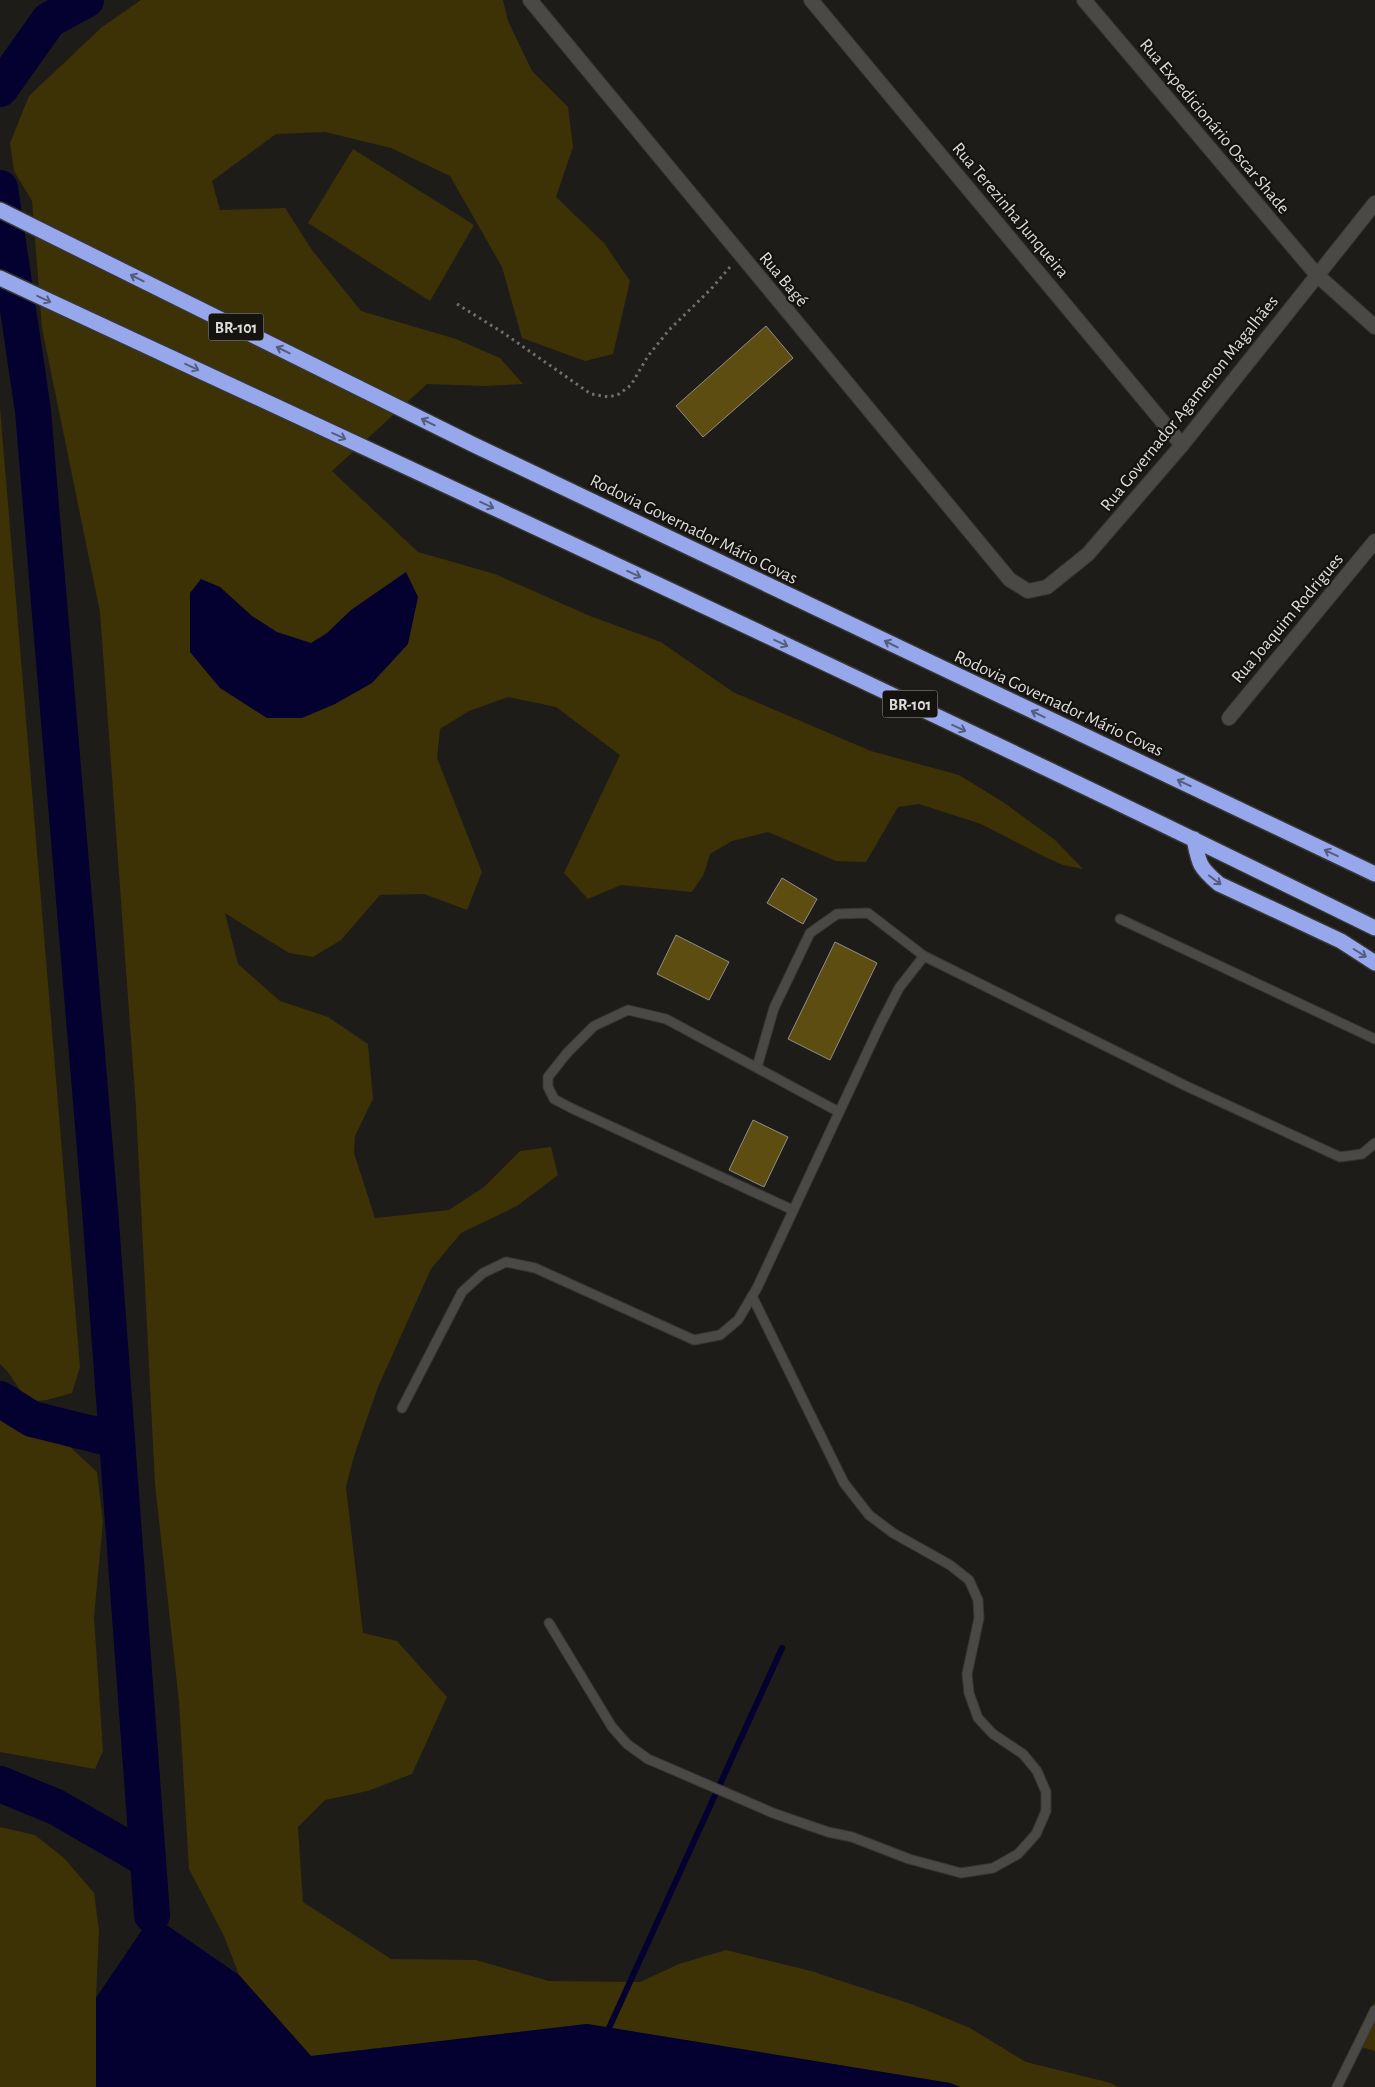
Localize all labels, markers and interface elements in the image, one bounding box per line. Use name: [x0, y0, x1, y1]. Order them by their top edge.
street label: Rua Expedicionário Oscar Shade: [1136, 36, 1293, 218]
street label: Rua Terezinha Junqueira: [949, 140, 1072, 282]
street label: Rua Bagé: [755, 249, 811, 310]
one-way arrow: [130, 273, 145, 282]
street label: Rua Governador Agamenon Magalhães: [1097, 293, 1282, 515]
one-way arrow: [36, 295, 51, 304]
road number: BR-101: [208, 314, 264, 341]
one-way arrow: [275, 345, 290, 355]
one-way arrow: [184, 363, 199, 373]
one-way arrow: [421, 417, 436, 426]
one-way arrow: [331, 431, 346, 441]
street label: Rodovia Governador Mário Covas: [587, 472, 800, 588]
one-way arrow: [479, 500, 494, 510]
street label: Rua Joaquim Rodrigues: [1228, 550, 1347, 687]
one-way arrow: [626, 570, 641, 579]
one-way arrow: [884, 638, 899, 648]
one-way arrow: [773, 639, 788, 649]
street label: Rodovia Governador Mário Covas: [951, 648, 1166, 760]
road number: BR-101: [882, 691, 938, 718]
one-way arrow: [1030, 708, 1045, 718]
one-way arrow: [951, 724, 966, 733]
one-way arrow: [1177, 778, 1192, 788]
one-way arrow: [1324, 848, 1339, 857]
one-way arrow: [1209, 874, 1222, 885]
one-way arrow: [1353, 948, 1367, 959]

